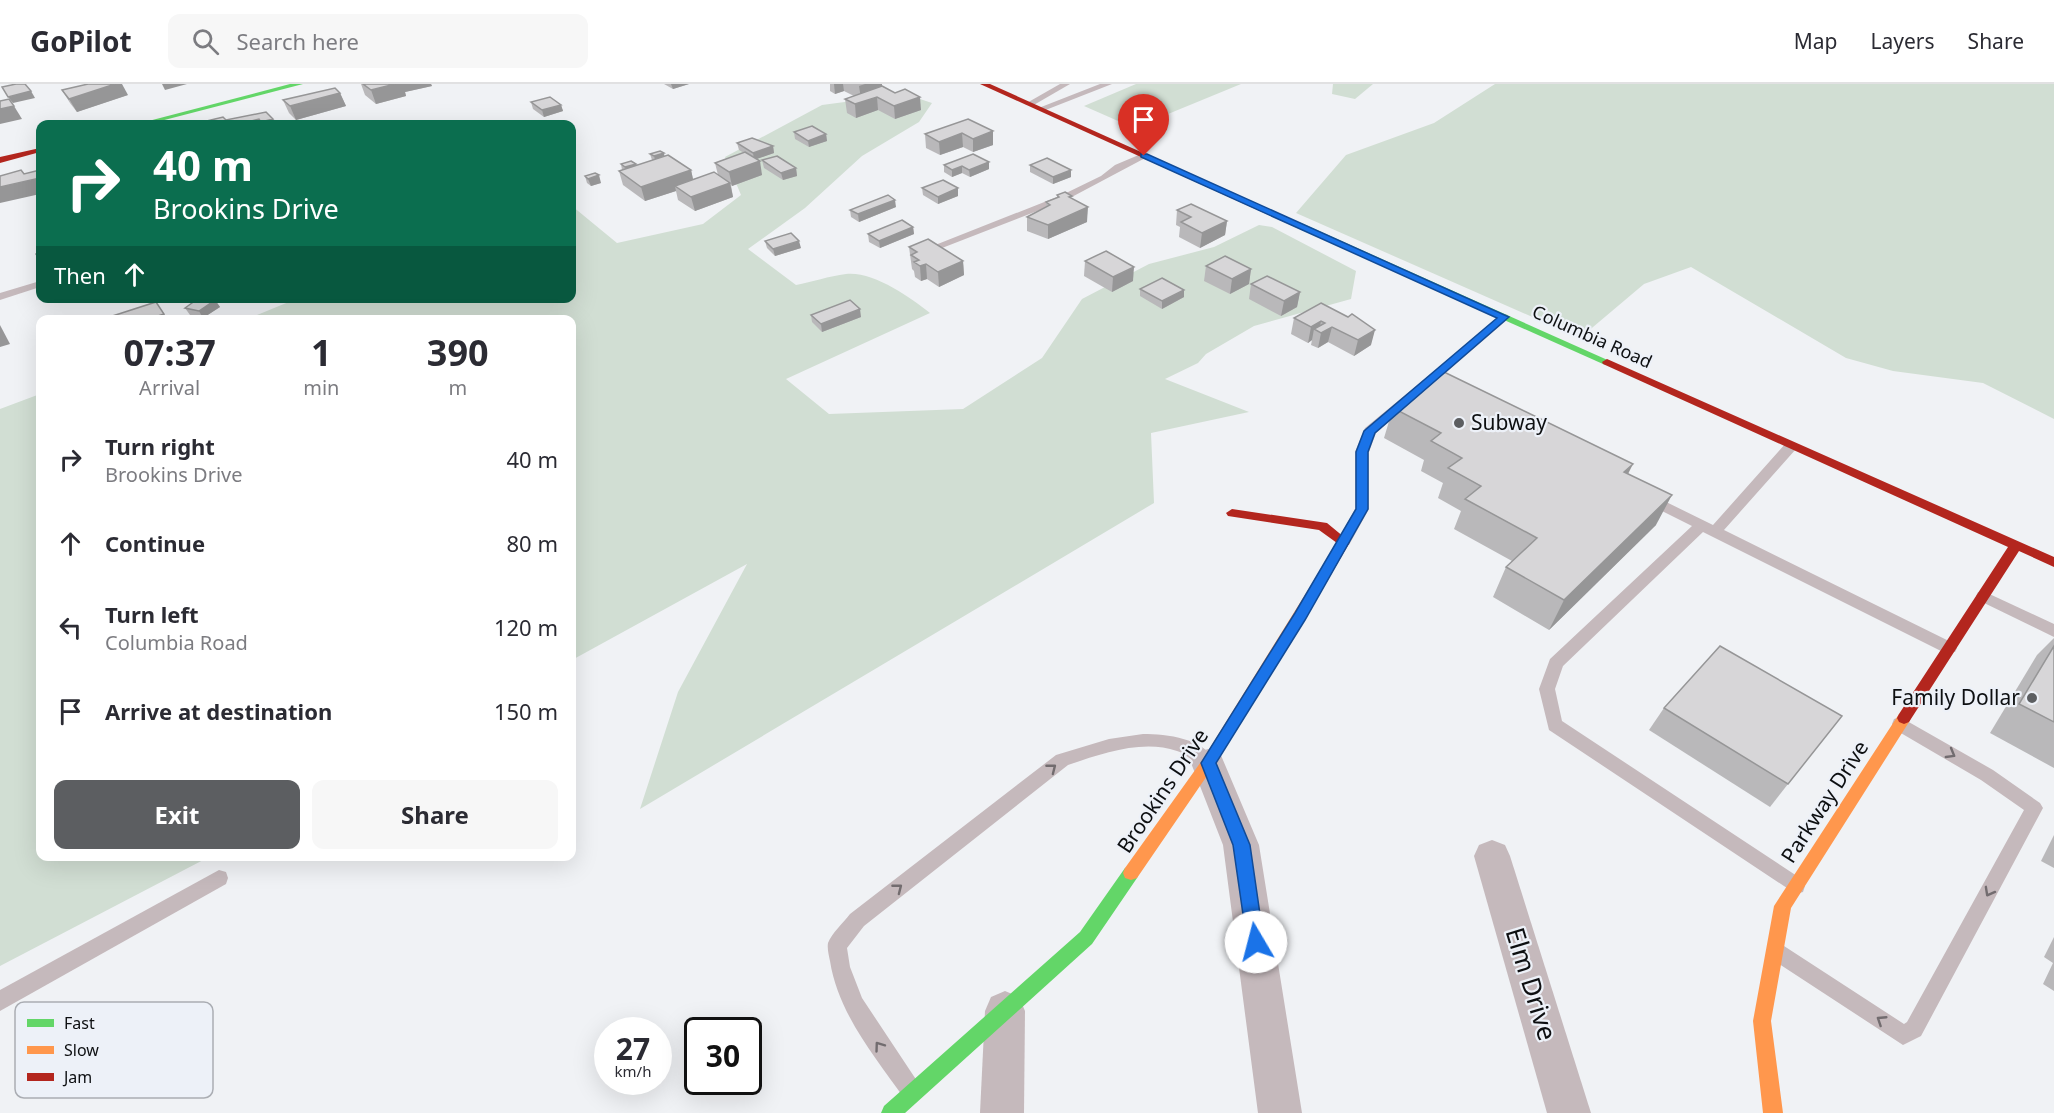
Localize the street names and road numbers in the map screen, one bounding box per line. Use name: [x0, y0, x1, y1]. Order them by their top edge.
street label: Columbia Road: [1529, 299, 1656, 373]
street label: Brookins Drive: [1110, 723, 1214, 858]
street label: Parkway Drive: [1774, 735, 1874, 868]
street label: Elm Drive: [1498, 923, 1566, 1045]

